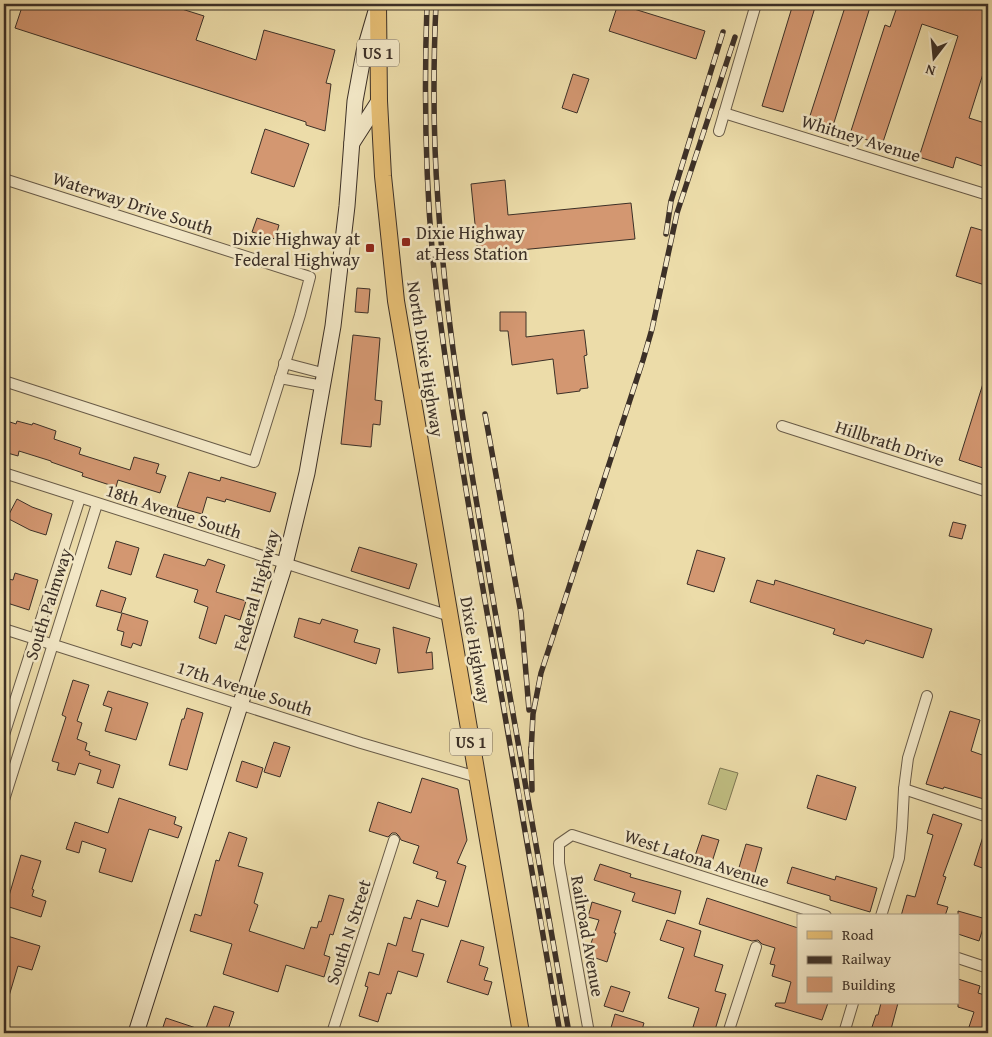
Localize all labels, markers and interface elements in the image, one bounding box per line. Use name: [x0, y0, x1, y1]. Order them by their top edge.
north arrow: [910, 32, 960, 82]
road number: US 1: [357, 40, 399, 66]
text: N: [923, 59, 938, 81]
street label: Whitney Avenue: [798, 107, 924, 169]
street label: Waterway Drive South: [49, 164, 217, 242]
place label: Dixie Highway at Hess Station: [416, 219, 528, 267]
place label: Dixie Highway at Federal Highway: [233, 225, 361, 273]
marker: Dixie Highway at Hess Station: [400, 236, 412, 248]
marker: Dixie Highway at Federal Highway: [364, 242, 376, 254]
street label: North Dixie Highway: [400, 279, 452, 439]
street label: Hillbrath Drive: [832, 413, 948, 473]
street label: 18th Avenue South: [103, 476, 245, 546]
street label: Federal Highway: [226, 526, 286, 654]
street label: South Palmway: [17, 545, 79, 663]
street label: Dixie Highway: [453, 594, 499, 706]
street label: 17th Avenue South: [174, 653, 316, 723]
road number: US 1: [450, 729, 492, 756]
street label: West Latona Avenue: [621, 822, 773, 894]
street label: Railroad Avenue: [564, 873, 612, 999]
street label: South N Street: [318, 875, 378, 988]
legend: [797, 914, 960, 1004]
text: Road: [842, 924, 873, 945]
text: Railway: [842, 948, 892, 969]
text: Building: [842, 974, 896, 995]

